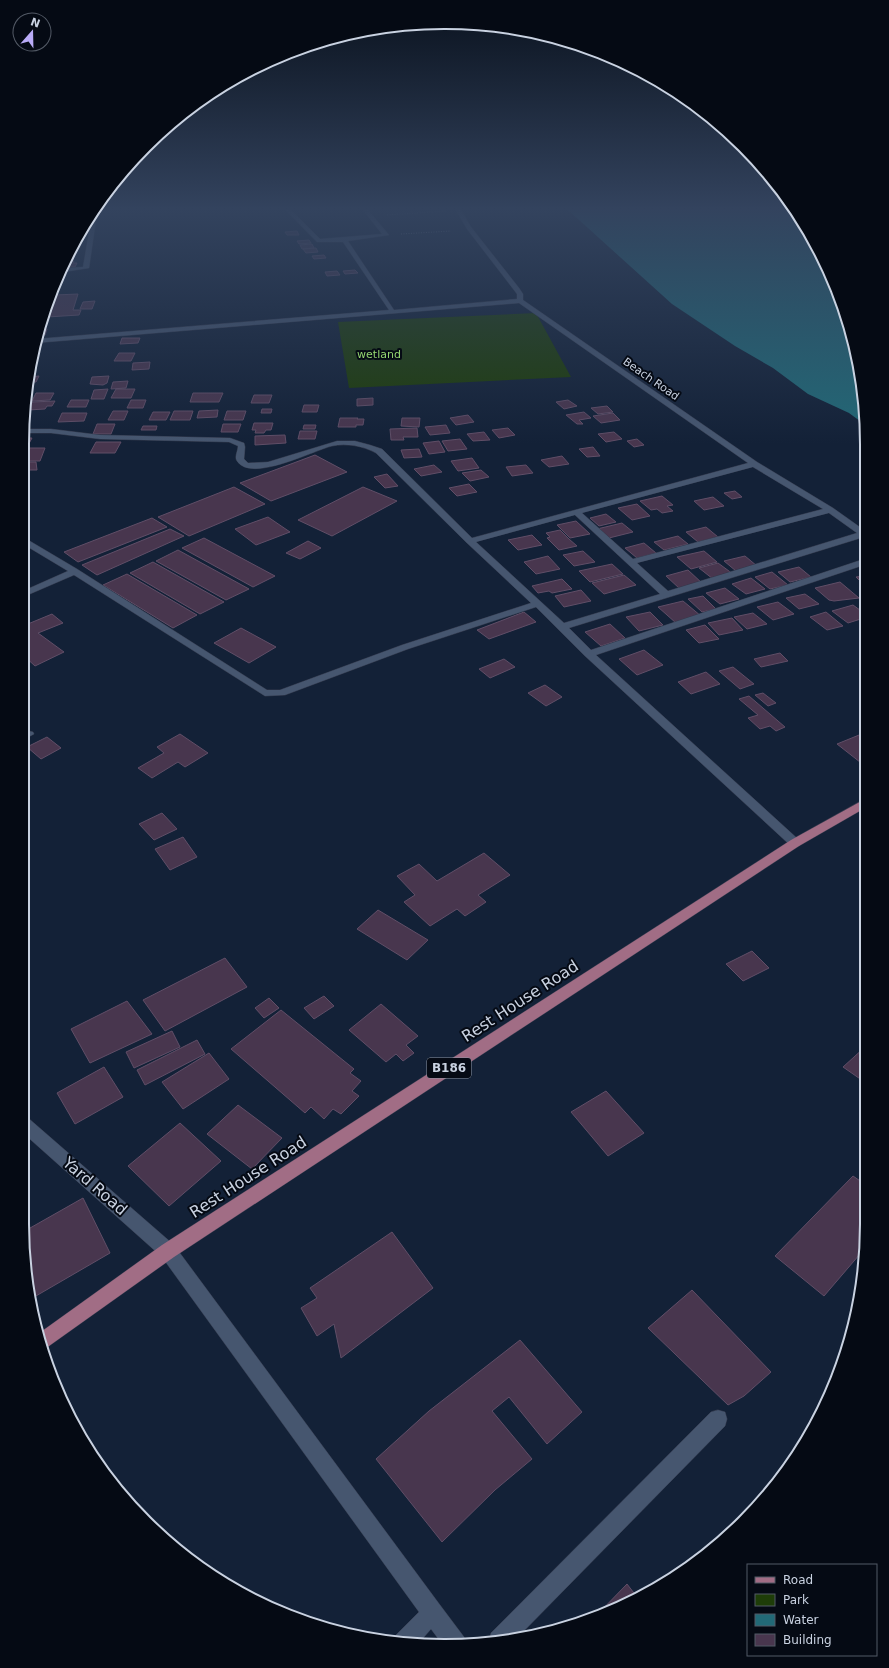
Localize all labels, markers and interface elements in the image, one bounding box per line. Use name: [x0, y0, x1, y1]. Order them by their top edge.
north arrow: [12, 12, 52, 52]
text: N: [29, 15, 42, 31]
park label: wetland: [357, 348, 401, 361]
street label: Beach Road: [621, 355, 681, 403]
street label: Rest House Road: [458, 956, 582, 1046]
road number: B186: [427, 1058, 471, 1078]
street label: Rest House Road: [186, 1132, 310, 1222]
street label: Yard Road: [58, 1152, 131, 1219]
legend: [747, 1564, 877, 1656]
text: Road: [783, 1573, 813, 1587]
text: Park: [783, 1593, 809, 1607]
text: Water: [783, 1613, 819, 1627]
text: Building: [783, 1633, 832, 1647]

